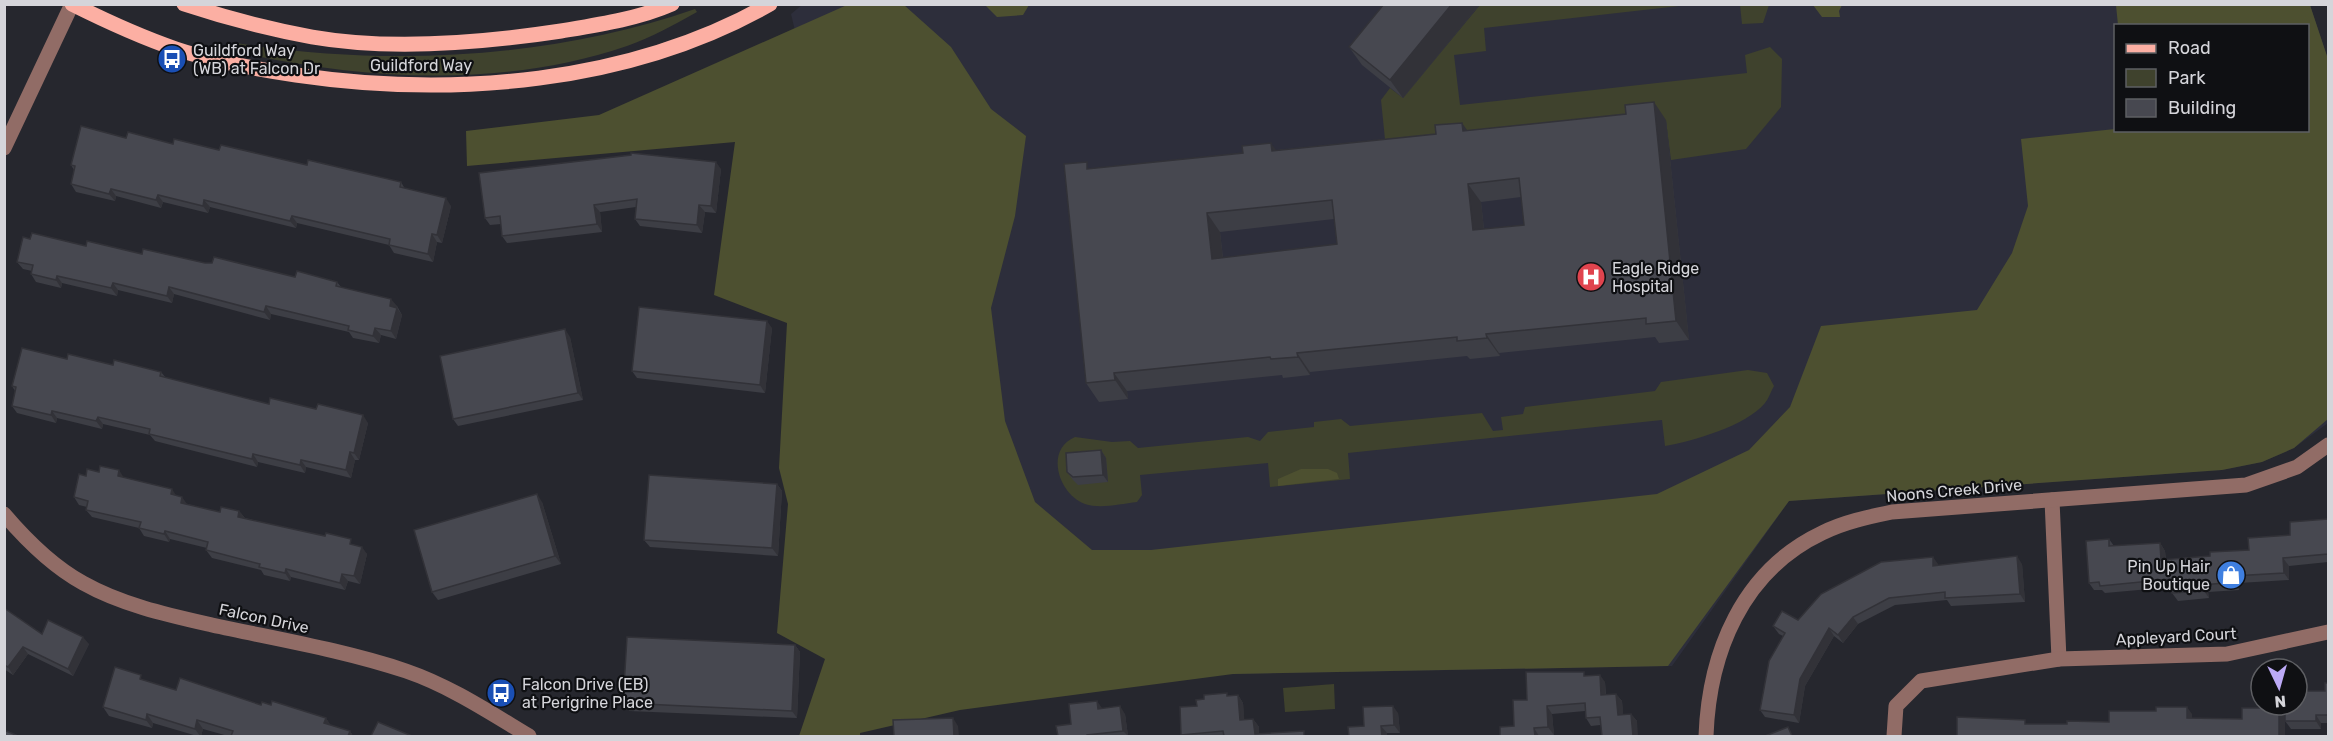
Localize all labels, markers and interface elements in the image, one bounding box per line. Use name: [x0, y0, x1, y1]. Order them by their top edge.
legend: [2114, 24, 2309, 132]
text: Road: [2168, 37, 2211, 59]
place label: Guildford Way (WB) at Falcon Dr: [193, 41, 320, 78]
bus stop icon: Guildford Way (WB) at Falcon Dr: [156, 43, 188, 75]
street label: Guildford Way: [370, 56, 472, 75]
text: Park: [2168, 67, 2206, 89]
text: Building: [2168, 97, 2236, 119]
place label: Eagle Ridge Hospital: [1612, 259, 1699, 296]
hospital icon: Eagle Ridge Hospital: [1575, 261, 1607, 293]
street label: Noons Creek Drive: [1885, 475, 2023, 506]
place label: Pin Up Hair Boutique: [2127, 557, 2210, 594]
shop icon: Pin Up Hair Boutique: [2215, 559, 2247, 591]
street label: Falcon Drive: [217, 600, 311, 637]
street label: Appleyard Court: [2115, 624, 2237, 649]
north arrow: [2249, 657, 2309, 717]
place label: Falcon Drive (EB) at Perigrine Place: [522, 675, 653, 712]
bus stop icon: Falcon Drive (EB) at Perigrine Place: [485, 677, 517, 709]
text: N: [2274, 691, 2287, 711]

